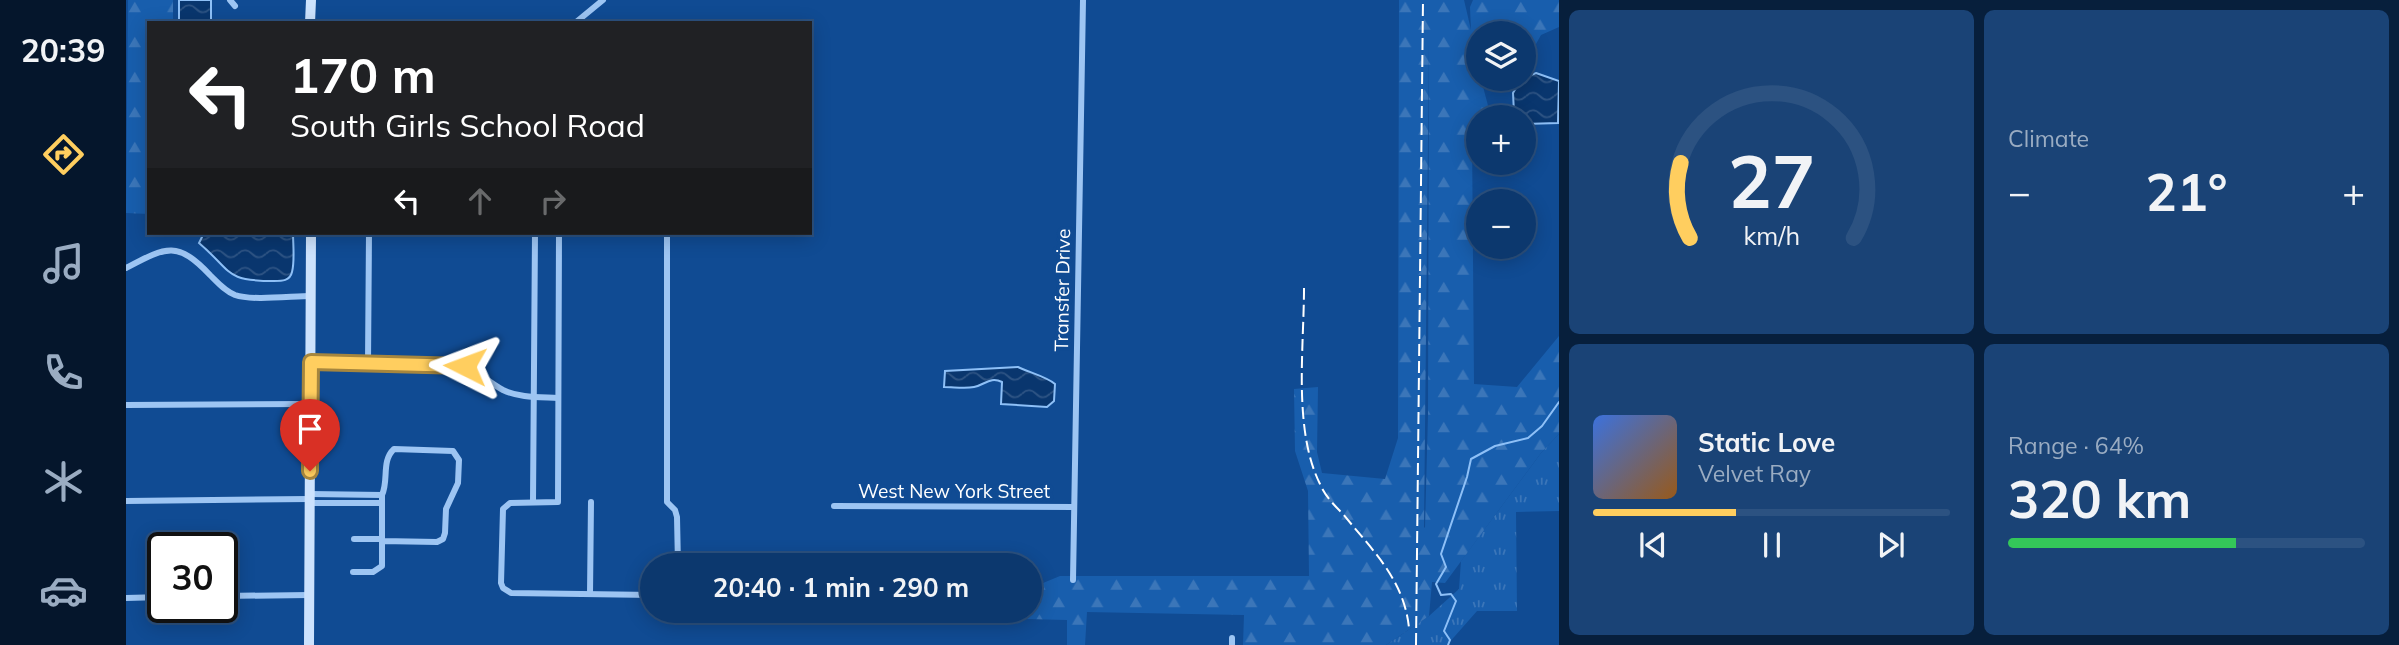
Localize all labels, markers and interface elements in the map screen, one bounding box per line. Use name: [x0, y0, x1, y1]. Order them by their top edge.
map controls: [1466, 21, 1536, 259]
button: layers: [1466, 21, 1536, 91]
text: 20:39: [21, 30, 105, 70]
text: 170 m: [290, 44, 436, 105]
icon: left: [175, 49, 266, 140]
text: South Girls School Road: [290, 105, 645, 145]
button: +: [1466, 105, 1536, 175]
text: Climate: [2008, 124, 2089, 153]
icon: directions: [39, 130, 88, 179]
text: 27: [1728, 135, 1815, 226]
text: 21°: [2145, 159, 2228, 224]
text: −: [2008, 168, 2031, 216]
text: +: [2342, 168, 2365, 216]
icon: left: [388, 182, 426, 220]
icon: ahead: [461, 182, 499, 220]
icon: right: [534, 182, 572, 220]
button: −: [1466, 189, 1536, 259]
text: km/h: [1743, 220, 1800, 251]
street label: Transfer Drive: [1049, 228, 1075, 352]
icon: music: [39, 239, 88, 288]
position arrow: [428, 329, 502, 403]
icon: phone: [39, 348, 88, 397]
pin: [280, 399, 340, 471]
icon: arrive: [291, 410, 329, 448]
text: Static Love: [1698, 426, 1835, 459]
text: Range · 64%: [2008, 431, 2144, 460]
icon: climate: [39, 457, 88, 506]
text: Velvet Ray: [1698, 459, 1811, 488]
text: 320 km: [2008, 466, 2191, 531]
street label: West New York Street: [858, 479, 1050, 503]
icon: previous: [1634, 526, 1672, 564]
icon: pause: [1753, 526, 1791, 564]
icon: next: [1872, 526, 1910, 564]
speed limit sign: 30: [147, 532, 238, 623]
icon: car: [39, 566, 88, 615]
text: 20:40 · 1 min · 290 m: [713, 571, 969, 604]

